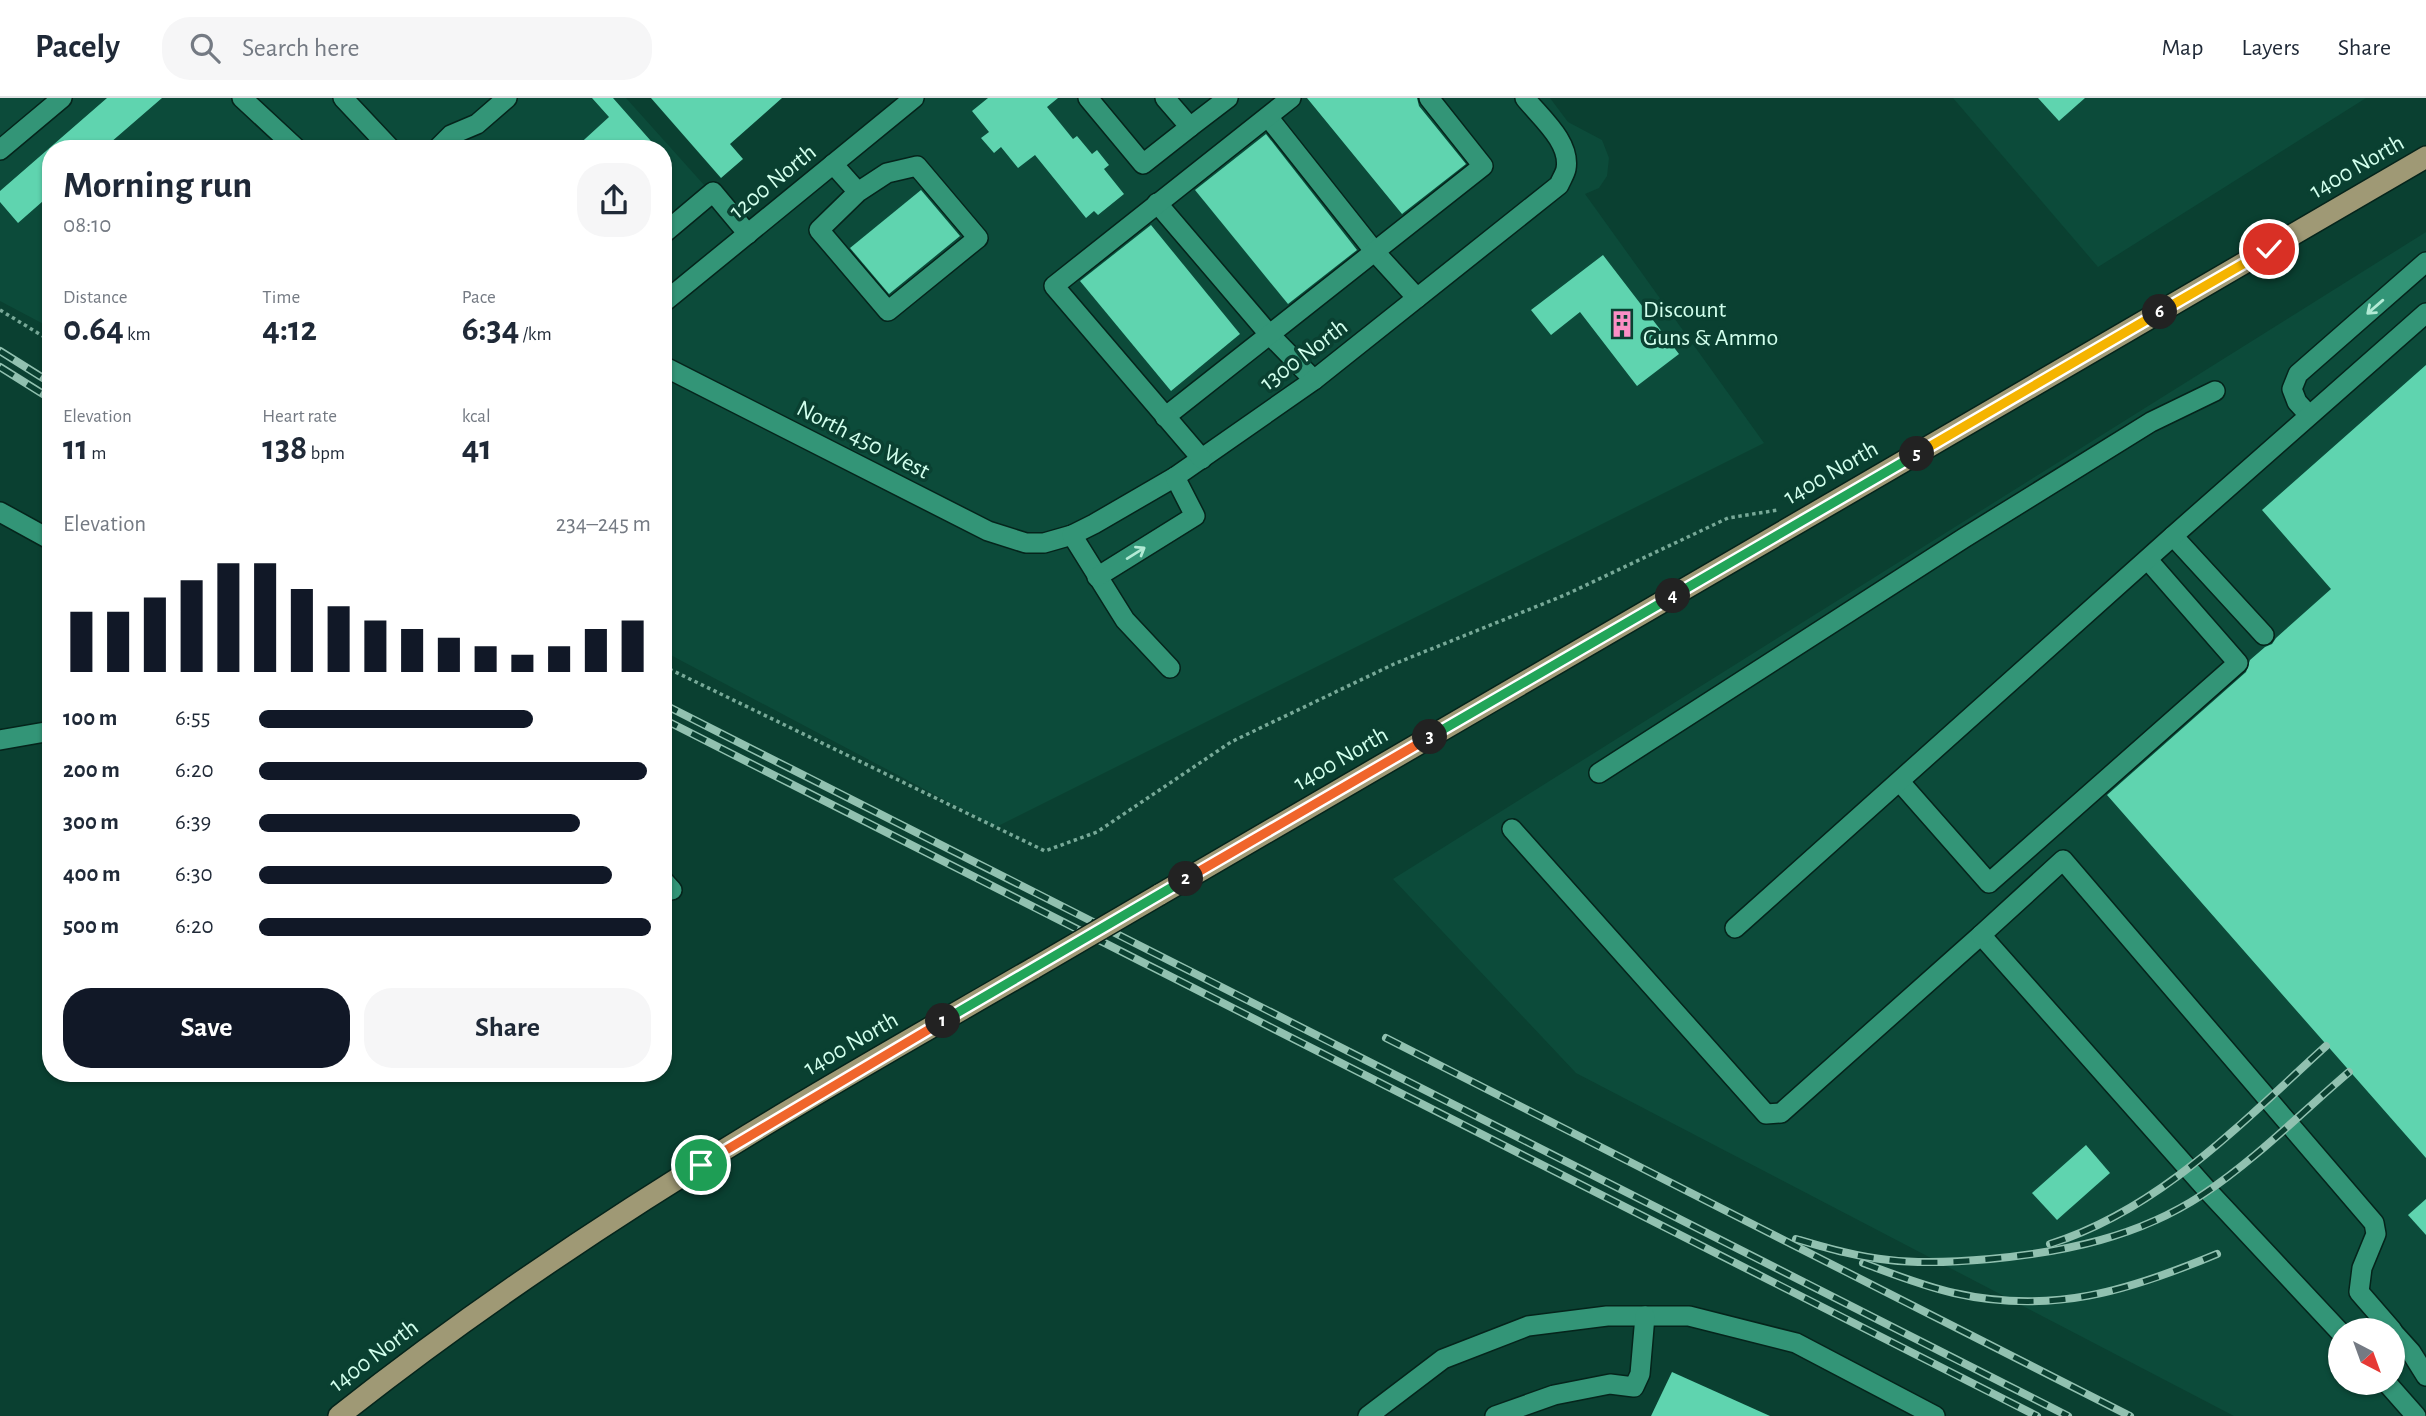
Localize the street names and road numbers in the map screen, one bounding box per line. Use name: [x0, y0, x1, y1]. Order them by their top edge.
street label: 1400 North: [2306, 130, 2408, 204]
street label: 1200 North: [725, 140, 821, 224]
street label: 1300 North: [1256, 314, 1352, 396]
street label: North 450 West: [793, 396, 934, 484]
street label: 1400 North: [1780, 436, 1882, 510]
street label: 1400 North: [1290, 722, 1392, 796]
street label: 1400 North: [800, 1007, 902, 1081]
street label: 1400 North: [325, 1315, 423, 1397]

